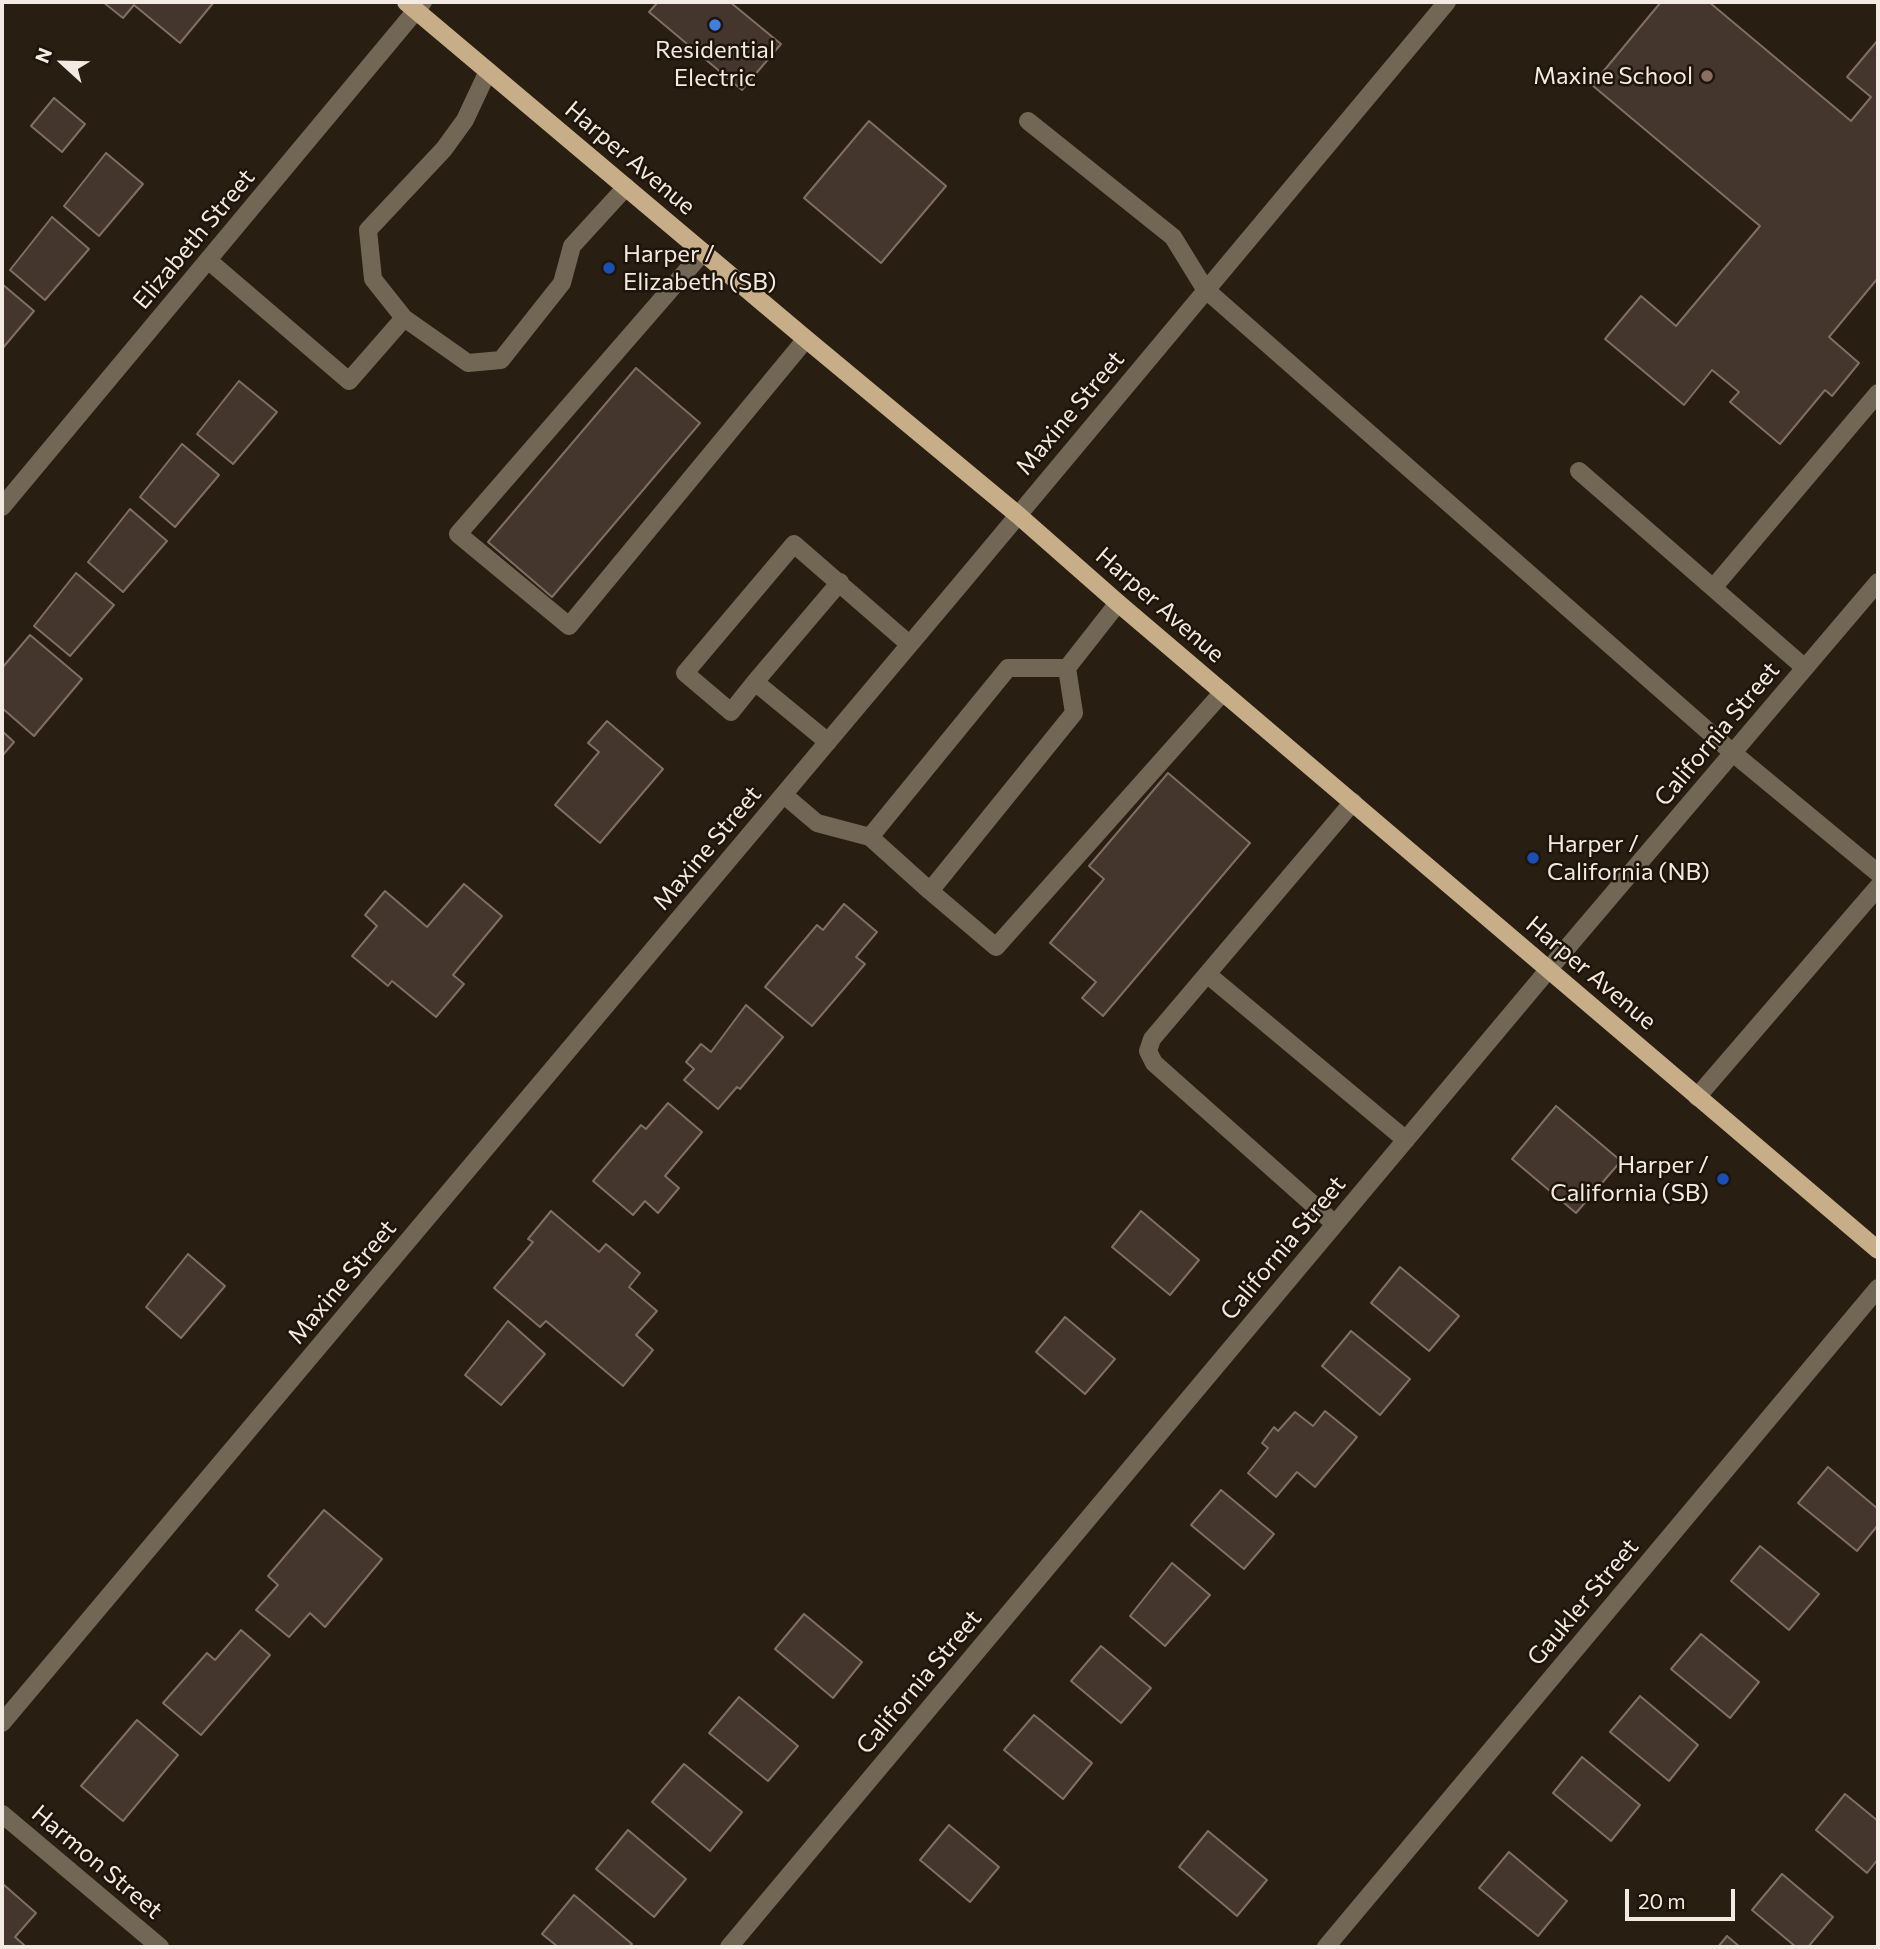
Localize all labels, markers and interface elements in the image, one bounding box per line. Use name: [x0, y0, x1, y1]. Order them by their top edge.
marker: Residential Electric: [707, 17, 723, 33]
north arrow: [28, 28, 98, 98]
place label: Residential Electric: [655, 36, 775, 92]
text: N: [30, 44, 56, 66]
place label: Maxine School: [1533, 62, 1693, 90]
marker: Maxine School: [1699, 68, 1715, 84]
street label: Harper Avenue: [559, 95, 701, 221]
street label: Elizabeth Street: [127, 163, 261, 315]
place label: Harper / Elizabeth (SB): [623, 240, 776, 296]
marker: Harper / Elizabeth (SB): [601, 260, 617, 276]
street label: Maxine Street: [1010, 345, 1130, 481]
street label: Harper Avenue: [1090, 541, 1230, 669]
street label: California Street: [1648, 656, 1786, 812]
street label: Maxine Street: [647, 780, 767, 916]
place label: Harper / California (NB): [1547, 830, 1710, 886]
marker: Harper / California (NB): [1525, 850, 1541, 866]
street label: Harper Avenue: [1520, 910, 1662, 1036]
place label: Harper / California (SB): [1550, 1151, 1709, 1207]
street label: California Street: [1214, 1170, 1352, 1326]
marker: Harper / California (SB): [1715, 1171, 1731, 1187]
street label: Maxine Street: [282, 1214, 402, 1350]
street label: Gaukler Street: [1521, 1532, 1645, 1672]
street label: California Street: [850, 1604, 988, 1760]
street label: Harmon Street: [26, 1799, 168, 1925]
scale bar: [1628, 1876, 1738, 1920]
text: 20 m: [1638, 1888, 1686, 1913]

